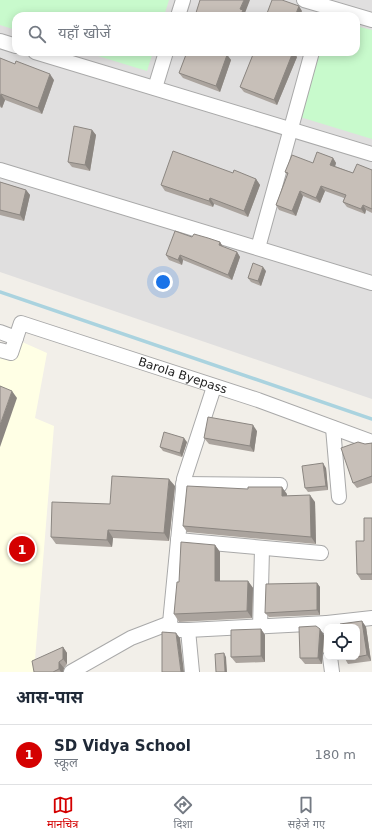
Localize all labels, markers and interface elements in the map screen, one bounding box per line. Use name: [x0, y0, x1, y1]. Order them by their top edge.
search box: [12, 12, 360, 56]
icon: search: [26, 23, 48, 45]
text: यहाँ खोजें: [58, 24, 111, 42]
your location: [153, 272, 173, 292]
street label: Barola Byepass: [137, 355, 229, 396]
pin: 1: [9, 534, 35, 564]
map controls: [324, 624, 360, 660]
button: locate: [324, 624, 360, 660]
text: आस-पास: [16, 687, 83, 707]
text: SD Vidya School: [54, 737, 191, 755]
text: 1: [24, 747, 34, 762]
text: 180 m: [314, 747, 356, 762]
text: स्कूल: [54, 755, 78, 770]
tab: मानचित्र: [47, 794, 78, 832]
tab: दिशा: [172, 794, 194, 832]
tab: सहेजे गए: [288, 794, 325, 832]

